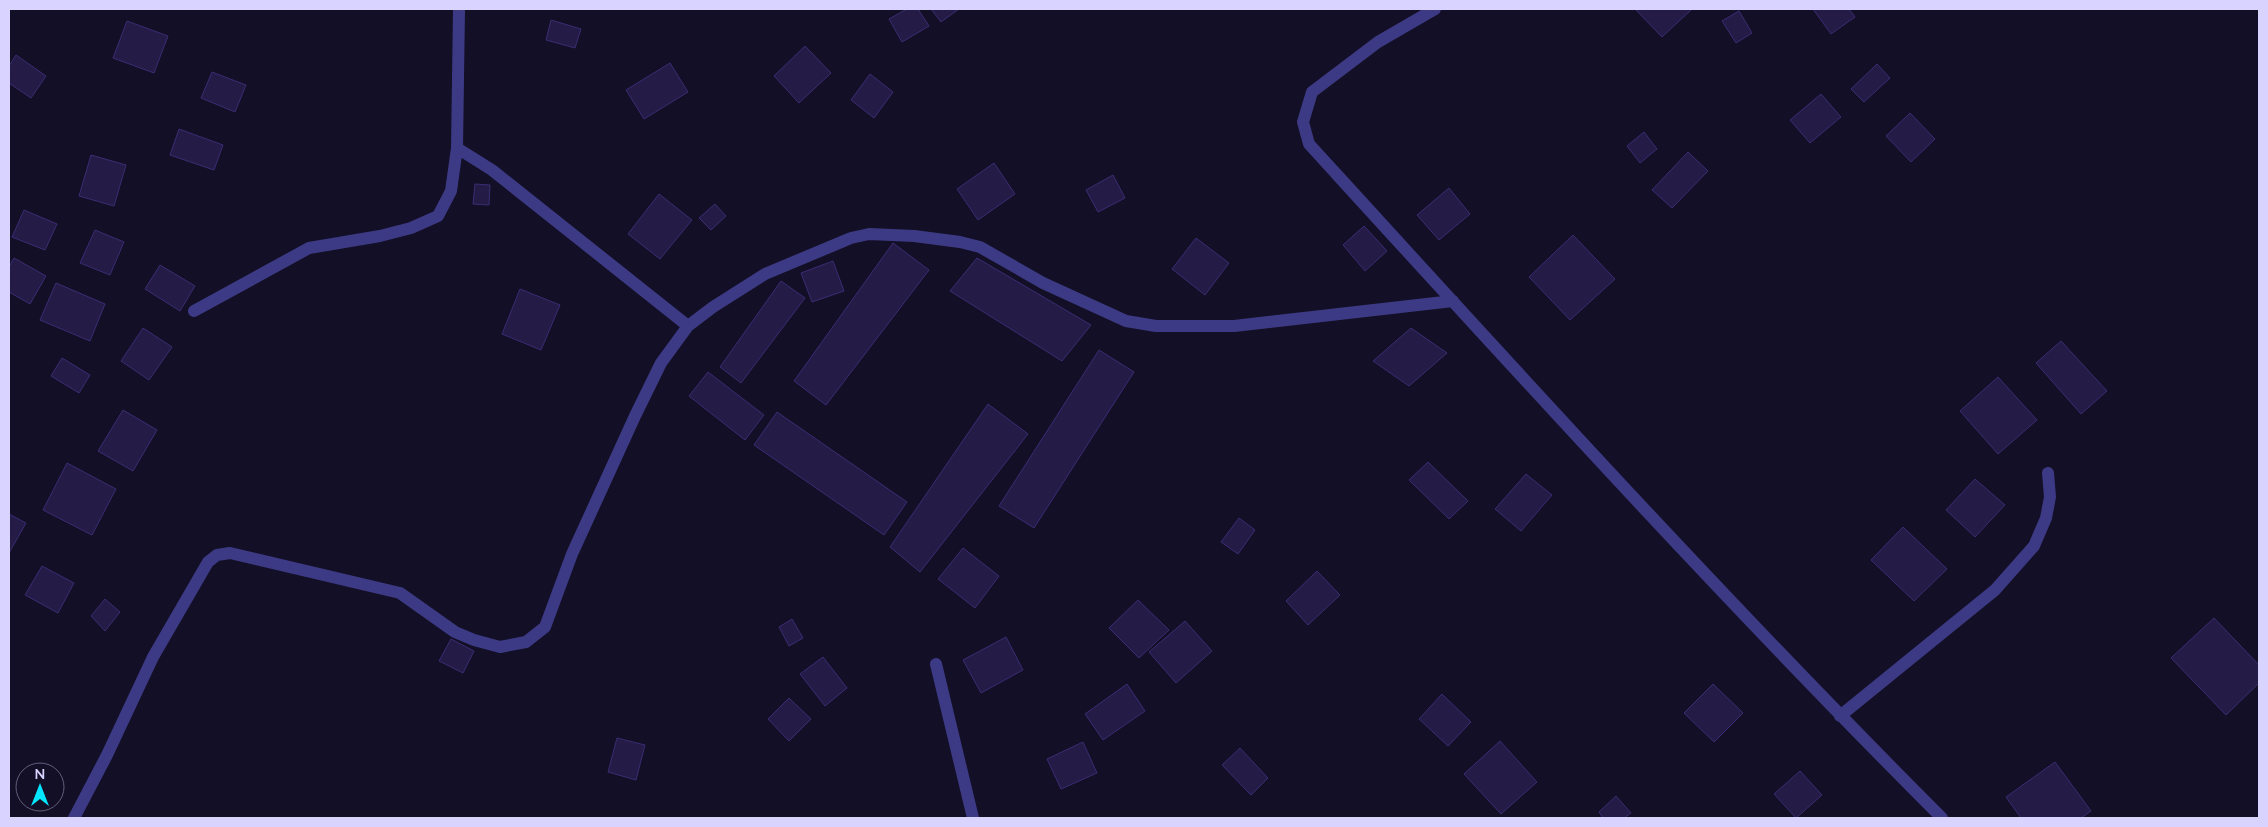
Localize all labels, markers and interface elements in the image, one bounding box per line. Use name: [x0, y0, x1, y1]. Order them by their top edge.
north arrow: [15, 762, 65, 812]
text: N: [35, 765, 45, 782]

